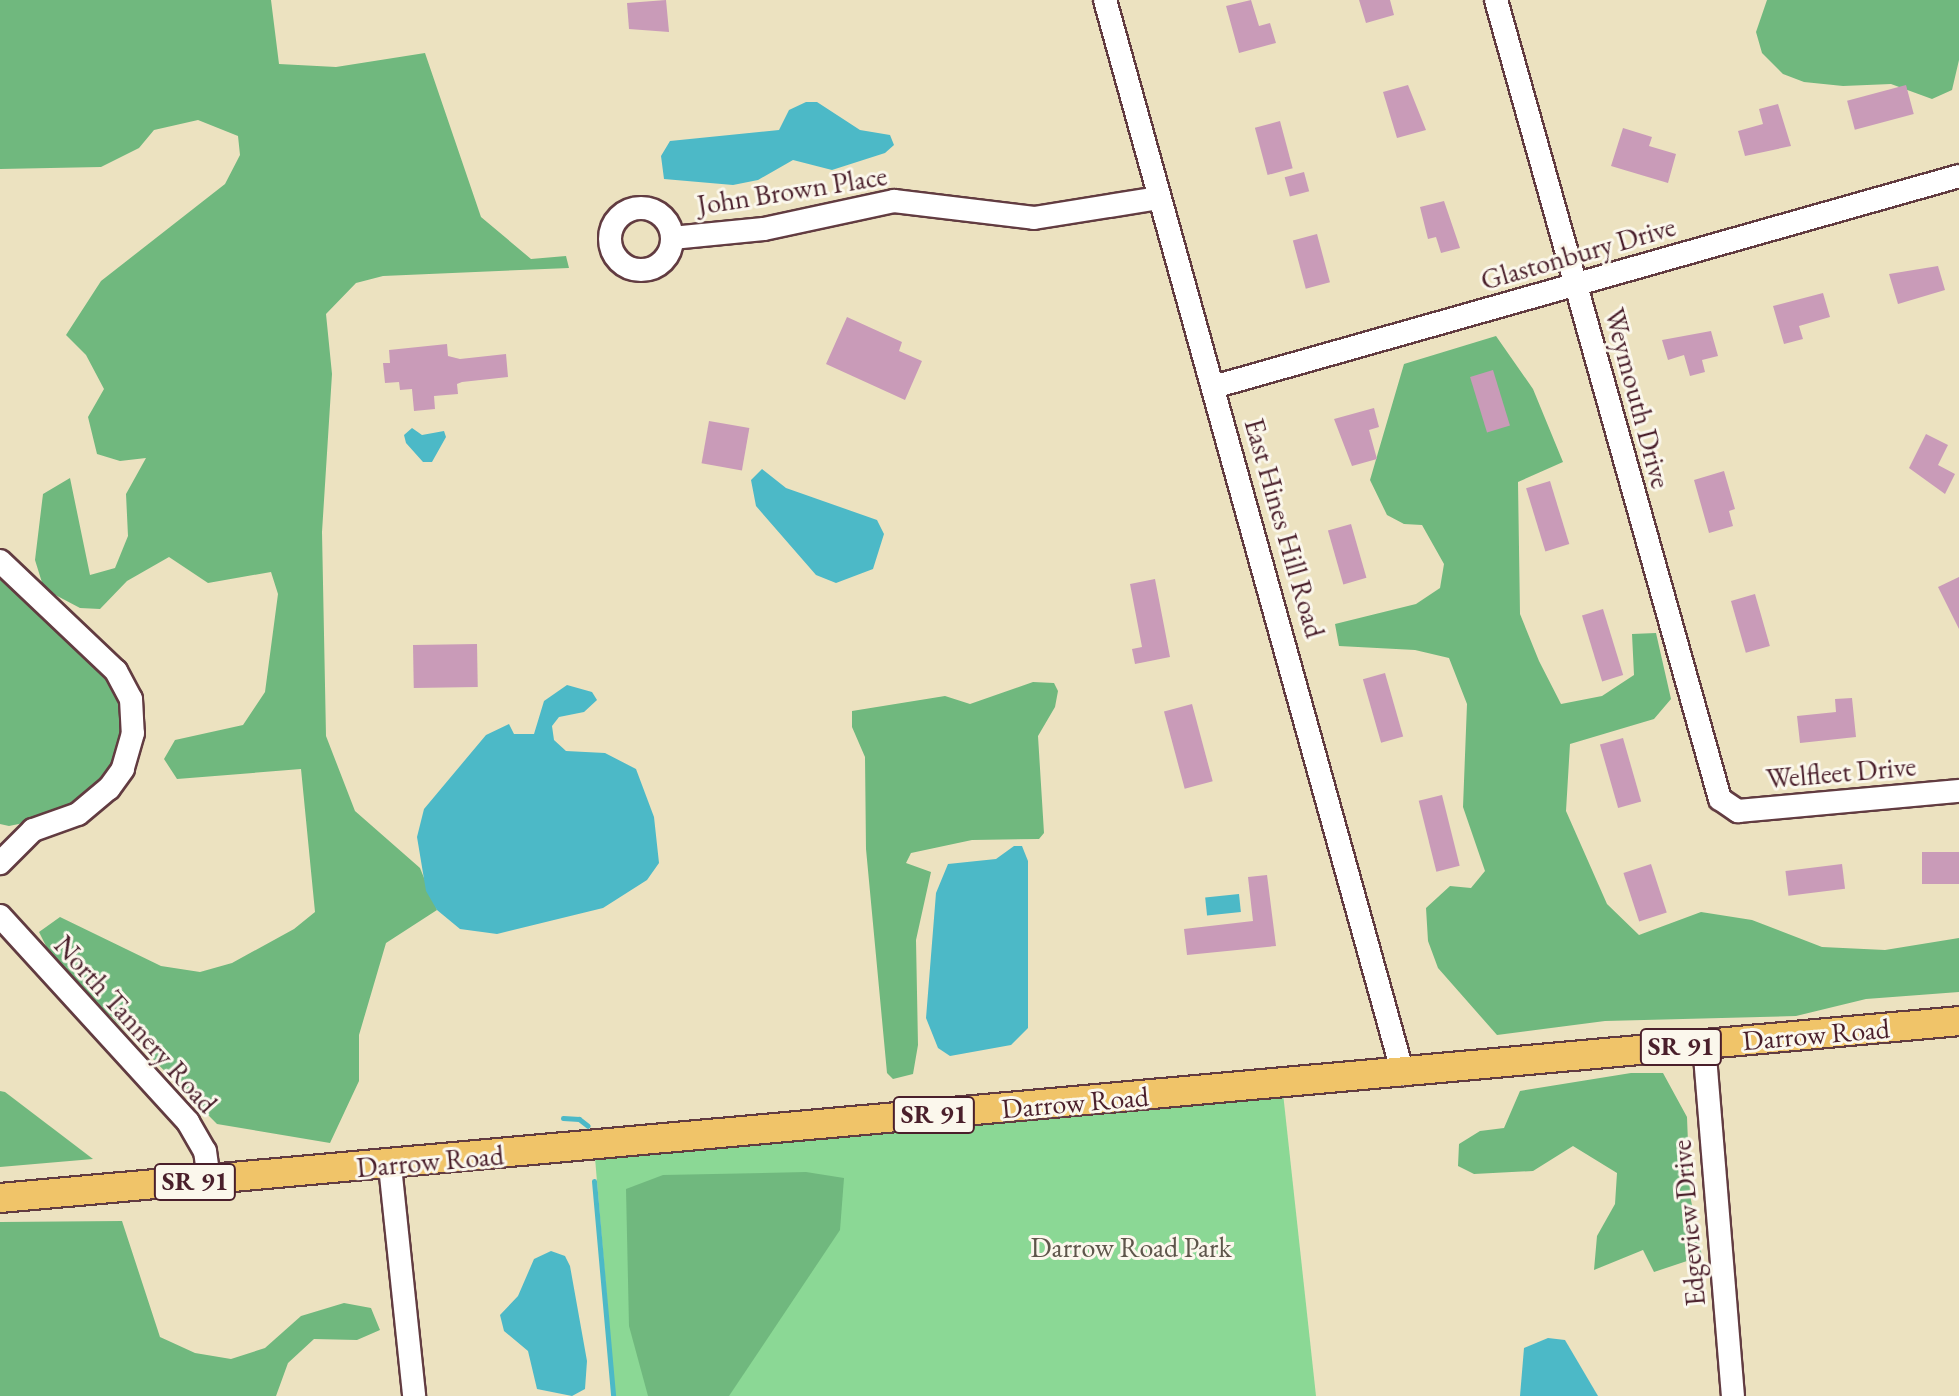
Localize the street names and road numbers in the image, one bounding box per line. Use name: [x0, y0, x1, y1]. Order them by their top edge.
street label: John Brown Place: [695, 158, 889, 222]
street label: Glastonbury Drive: [1477, 209, 1679, 297]
street label: Weymouth Drive: [1598, 304, 1678, 492]
street label: East Hines Hill Road: [1238, 414, 1332, 642]
street label: Welfleet Drive: [1765, 749, 1917, 795]
street label: North Tannery Road: [47, 928, 225, 1120]
street label: Darrow Road: [1741, 1011, 1891, 1057]
road number: SR 91: [1639, 1025, 1723, 1069]
street label: Darrow Road: [1000, 1079, 1150, 1125]
road number: SR 91: [892, 1093, 976, 1137]
street label: Darrow Road: [355, 1138, 505, 1184]
street label: Edgeview Drive: [1664, 1138, 1712, 1308]
road number: SR 91: [153, 1160, 237, 1204]

